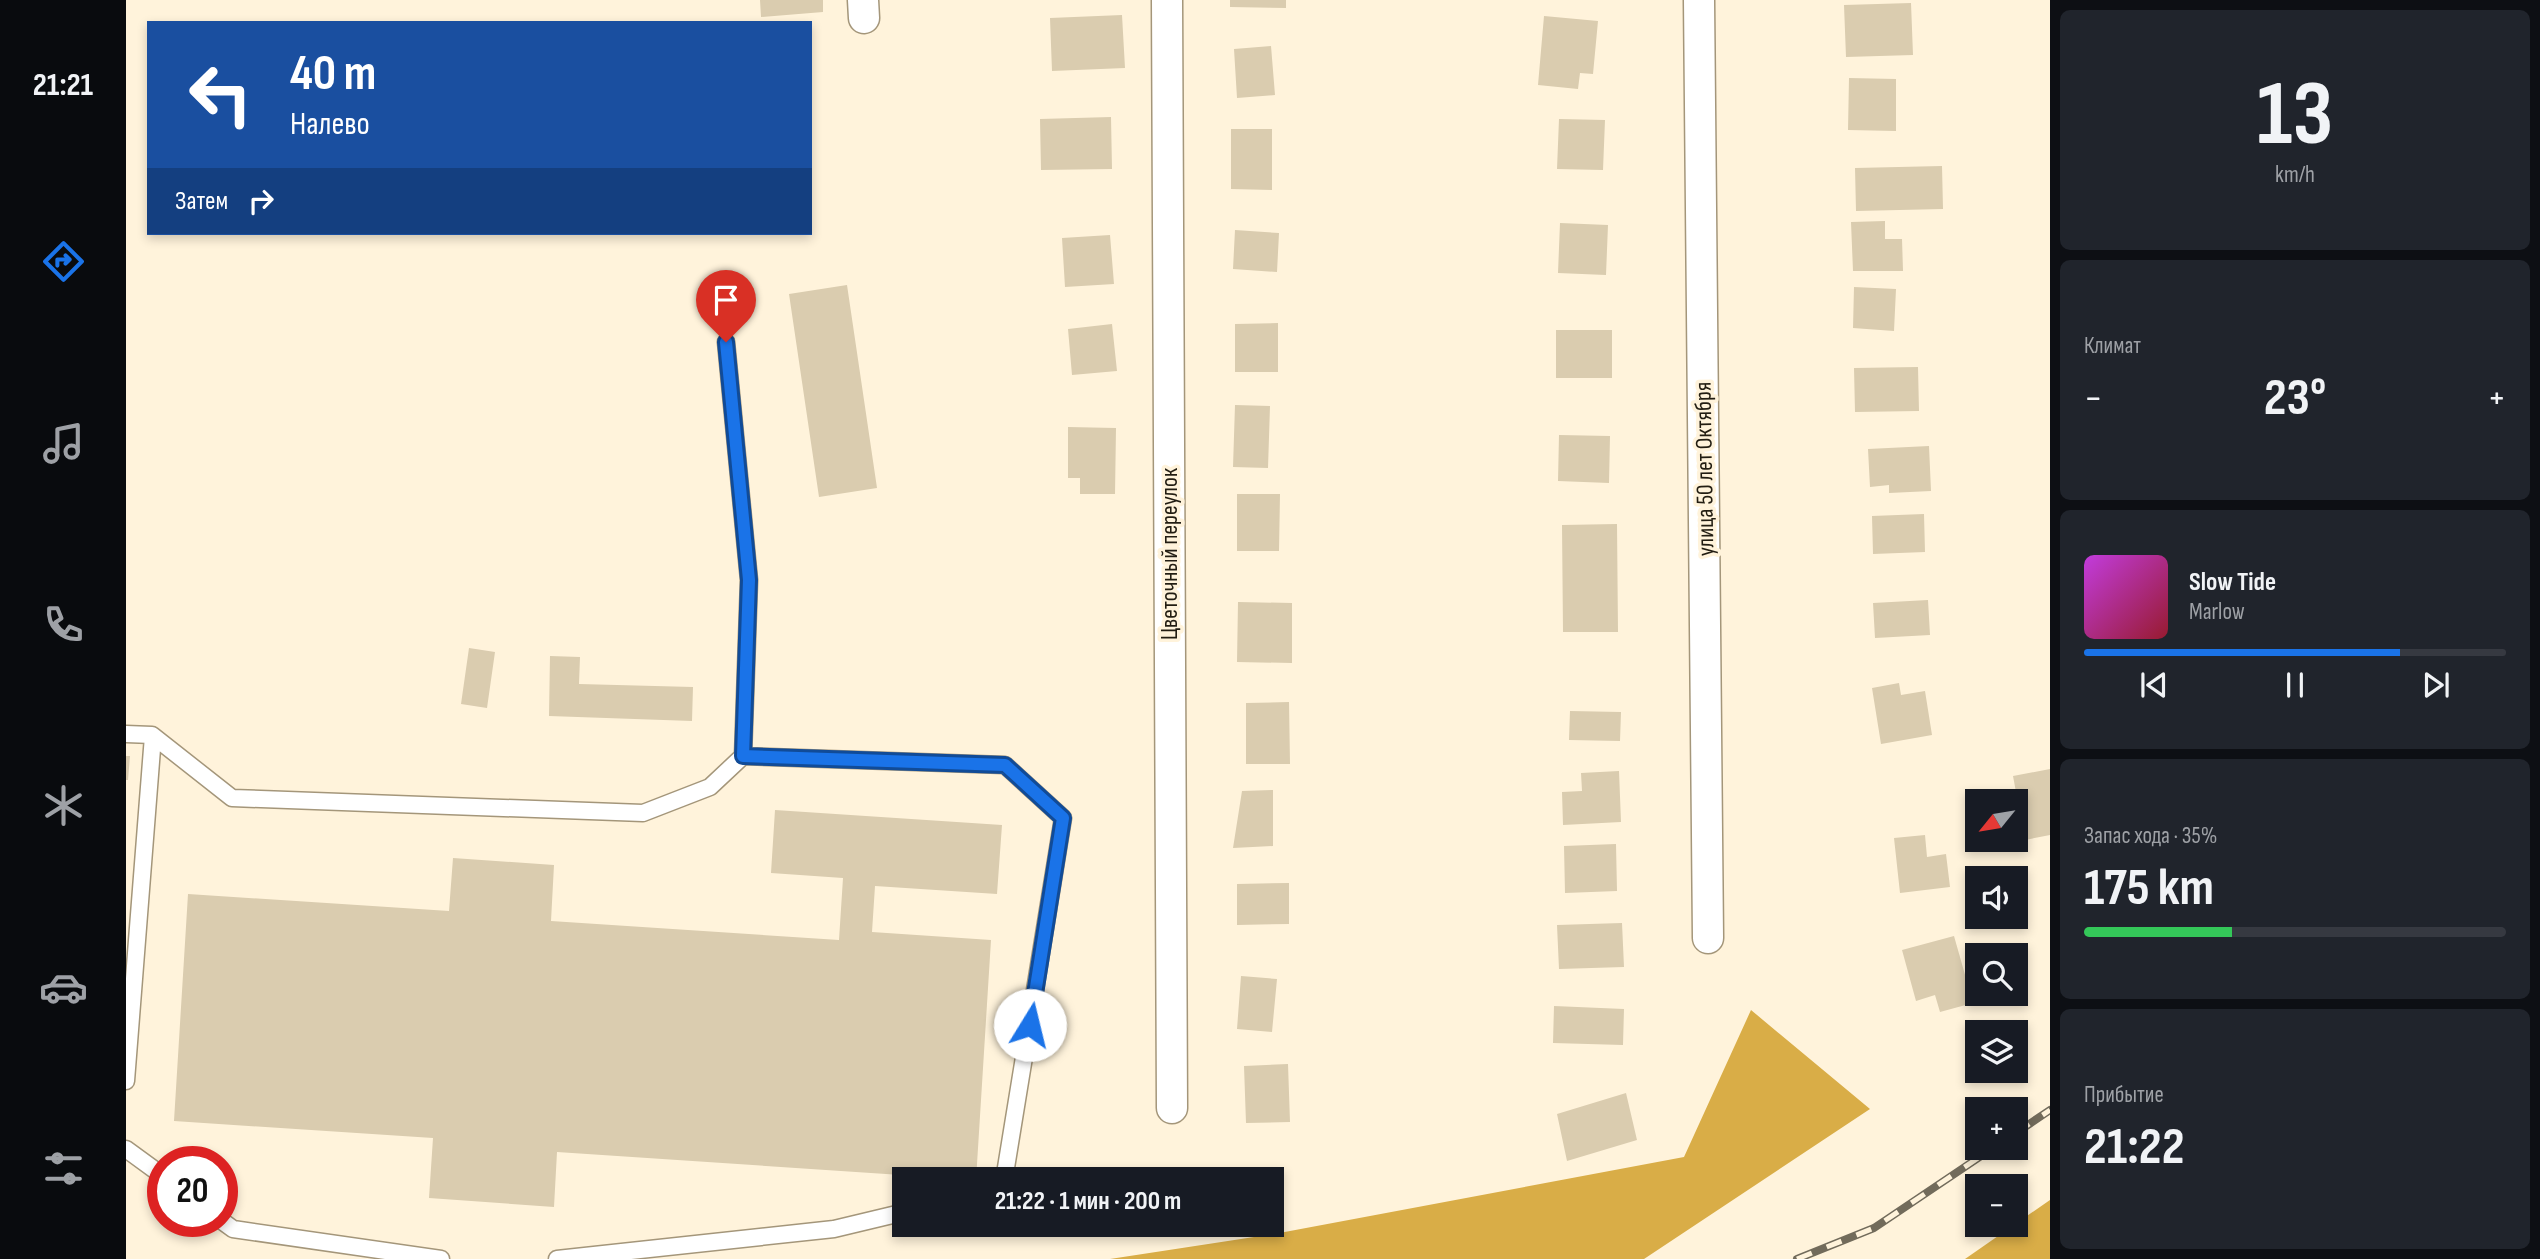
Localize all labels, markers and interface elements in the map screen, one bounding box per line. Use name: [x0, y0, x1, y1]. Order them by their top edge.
text: 40 m: [290, 45, 376, 104]
icon: left: [175, 49, 266, 140]
text: 13: [2257, 61, 2333, 170]
text: 21:21: [33, 66, 93, 105]
text: Налево: [290, 105, 370, 144]
text: km/h: [2275, 161, 2315, 189]
icon: right: [242, 182, 280, 220]
text: Затем: [175, 186, 228, 217]
icon: directions: [39, 237, 88, 286]
pin: [696, 270, 756, 342]
icon: arrive: [707, 281, 745, 319]
text: Климат: [2084, 332, 2141, 360]
text: 23°: [2264, 367, 2326, 430]
text: −: [2084, 376, 2103, 421]
text: +: [2487, 376, 2506, 421]
street label: улица 50 лет Октября: [1688, 382, 1721, 556]
icon: music: [39, 419, 88, 468]
street label: Цветочный переулок: [1155, 467, 1184, 640]
text: Slow Tide: [2189, 567, 2276, 598]
text: Marlow: [2189, 598, 2245, 626]
icon: phone: [39, 600, 88, 649]
icon: previous: [2135, 666, 2173, 704]
icon: pause: [2276, 666, 2314, 704]
icon: next: [2417, 666, 2455, 704]
icon: climate: [39, 781, 88, 830]
north arrow: [1965, 789, 2028, 852]
map controls: [1965, 789, 2028, 1237]
text: Запас хода · 35%: [2084, 822, 2217, 850]
text: 175 km: [2084, 857, 2214, 920]
button: sound: [1965, 866, 2028, 929]
button: search: [1965, 943, 2028, 1006]
icon: car: [39, 963, 88, 1012]
position arrow: [993, 988, 1067, 1062]
button: layers: [1965, 1020, 2028, 1083]
text: Прибытие: [2084, 1081, 2164, 1109]
button: +: [1965, 1097, 2028, 1160]
text: 21:22: [2084, 1116, 2184, 1179]
icon: filters: [39, 1144, 88, 1193]
speed limit sign: 20: [147, 1146, 238, 1237]
button: −: [1965, 1174, 2028, 1237]
text: 21:22 · 1 мин · 200 m: [995, 1186, 1181, 1217]

